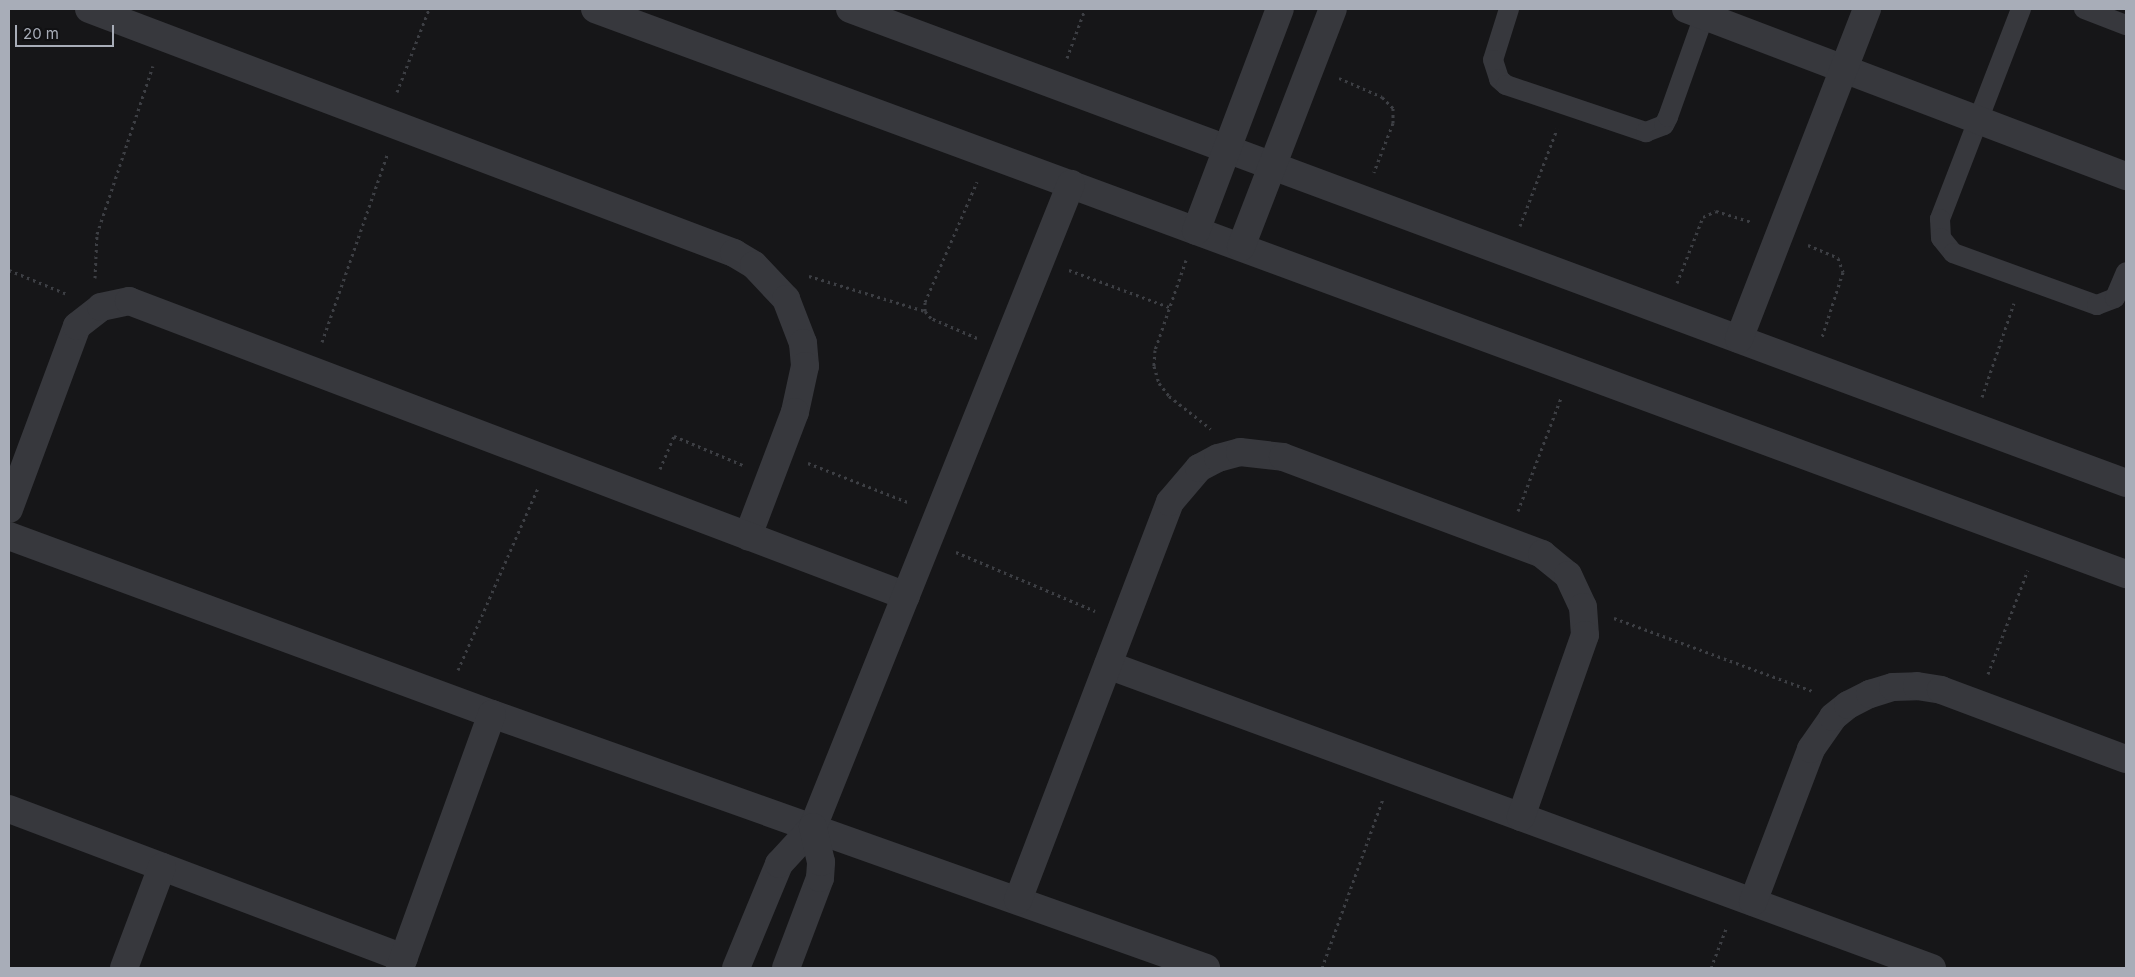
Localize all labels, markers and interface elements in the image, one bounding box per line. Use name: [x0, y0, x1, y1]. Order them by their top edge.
scale bar: [18, 15, 116, 47]
text: 20 m: [23, 24, 59, 43]

